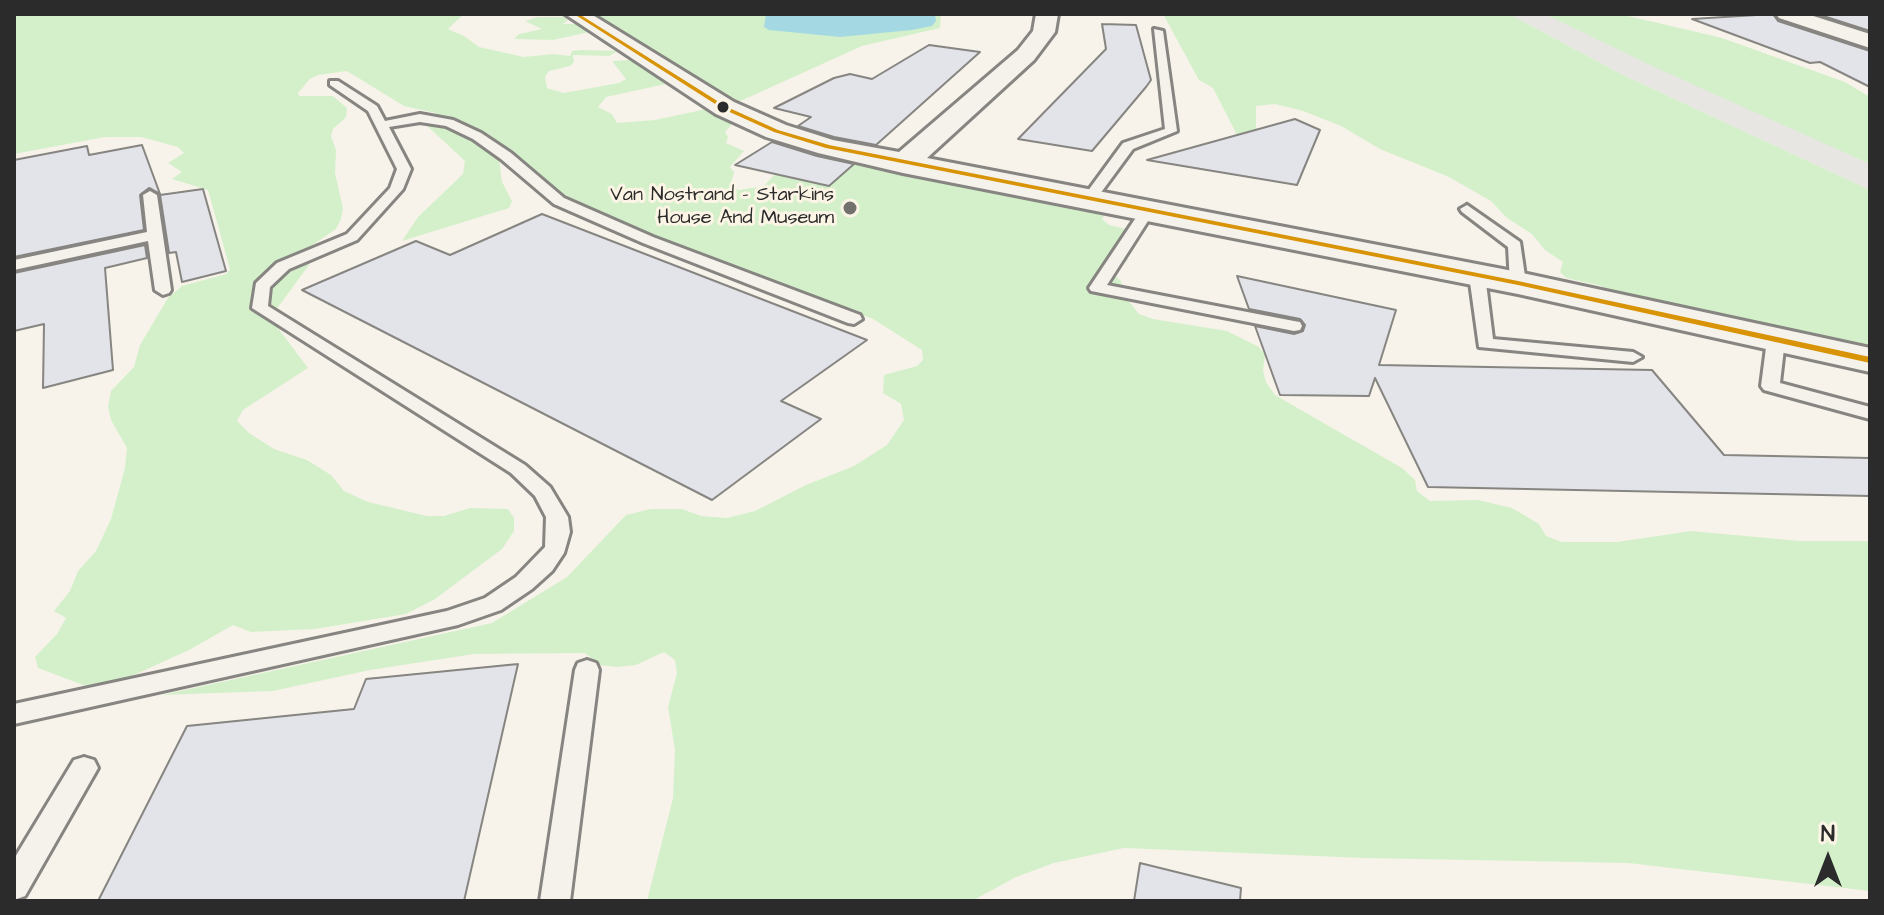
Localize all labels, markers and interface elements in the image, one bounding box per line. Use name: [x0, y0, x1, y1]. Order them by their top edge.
unlabelled marker: [715, 99, 731, 115]
place label: Van Nostrand - Starkins House And Museum: [610, 184, 834, 231]
marker: Van Nostrand - Starkins House And Museum: [841, 199, 859, 217]
north arrow: [1788, 819, 1868, 899]
text: N: [1821, 819, 1835, 850]

